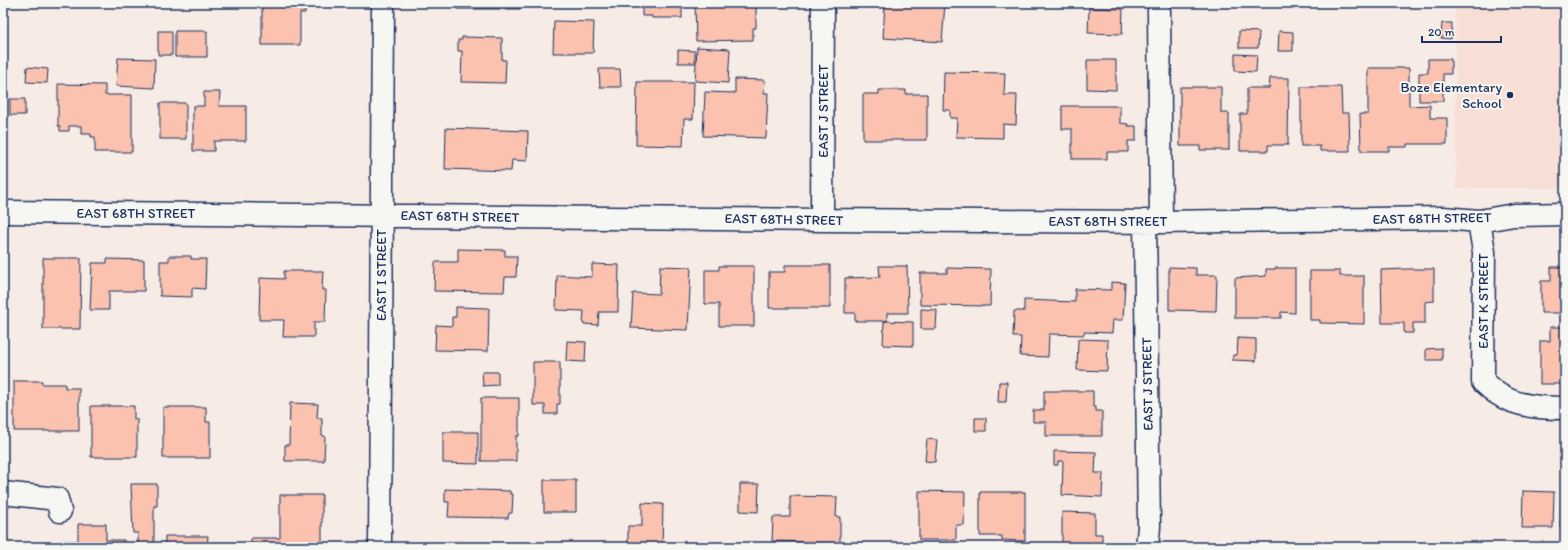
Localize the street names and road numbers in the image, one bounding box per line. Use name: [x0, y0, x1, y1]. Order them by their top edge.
street label: EAST J STREET: [815, 64, 832, 158]
street label: EAST 68TH STREET: [77, 205, 196, 222]
street label: EAST 68TH STREET: [400, 207, 520, 226]
street label: EAST 68TH STREET: [1372, 209, 1492, 228]
street label: EAST 68TH STREET: [724, 210, 844, 229]
street label: EAST 68TH STREET: [1049, 213, 1168, 230]
street label: EAST I STREET: [373, 229, 390, 321]
street label: EAST K STREET: [1475, 253, 1492, 349]
street label: EAST J STREET: [1138, 337, 1157, 431]

